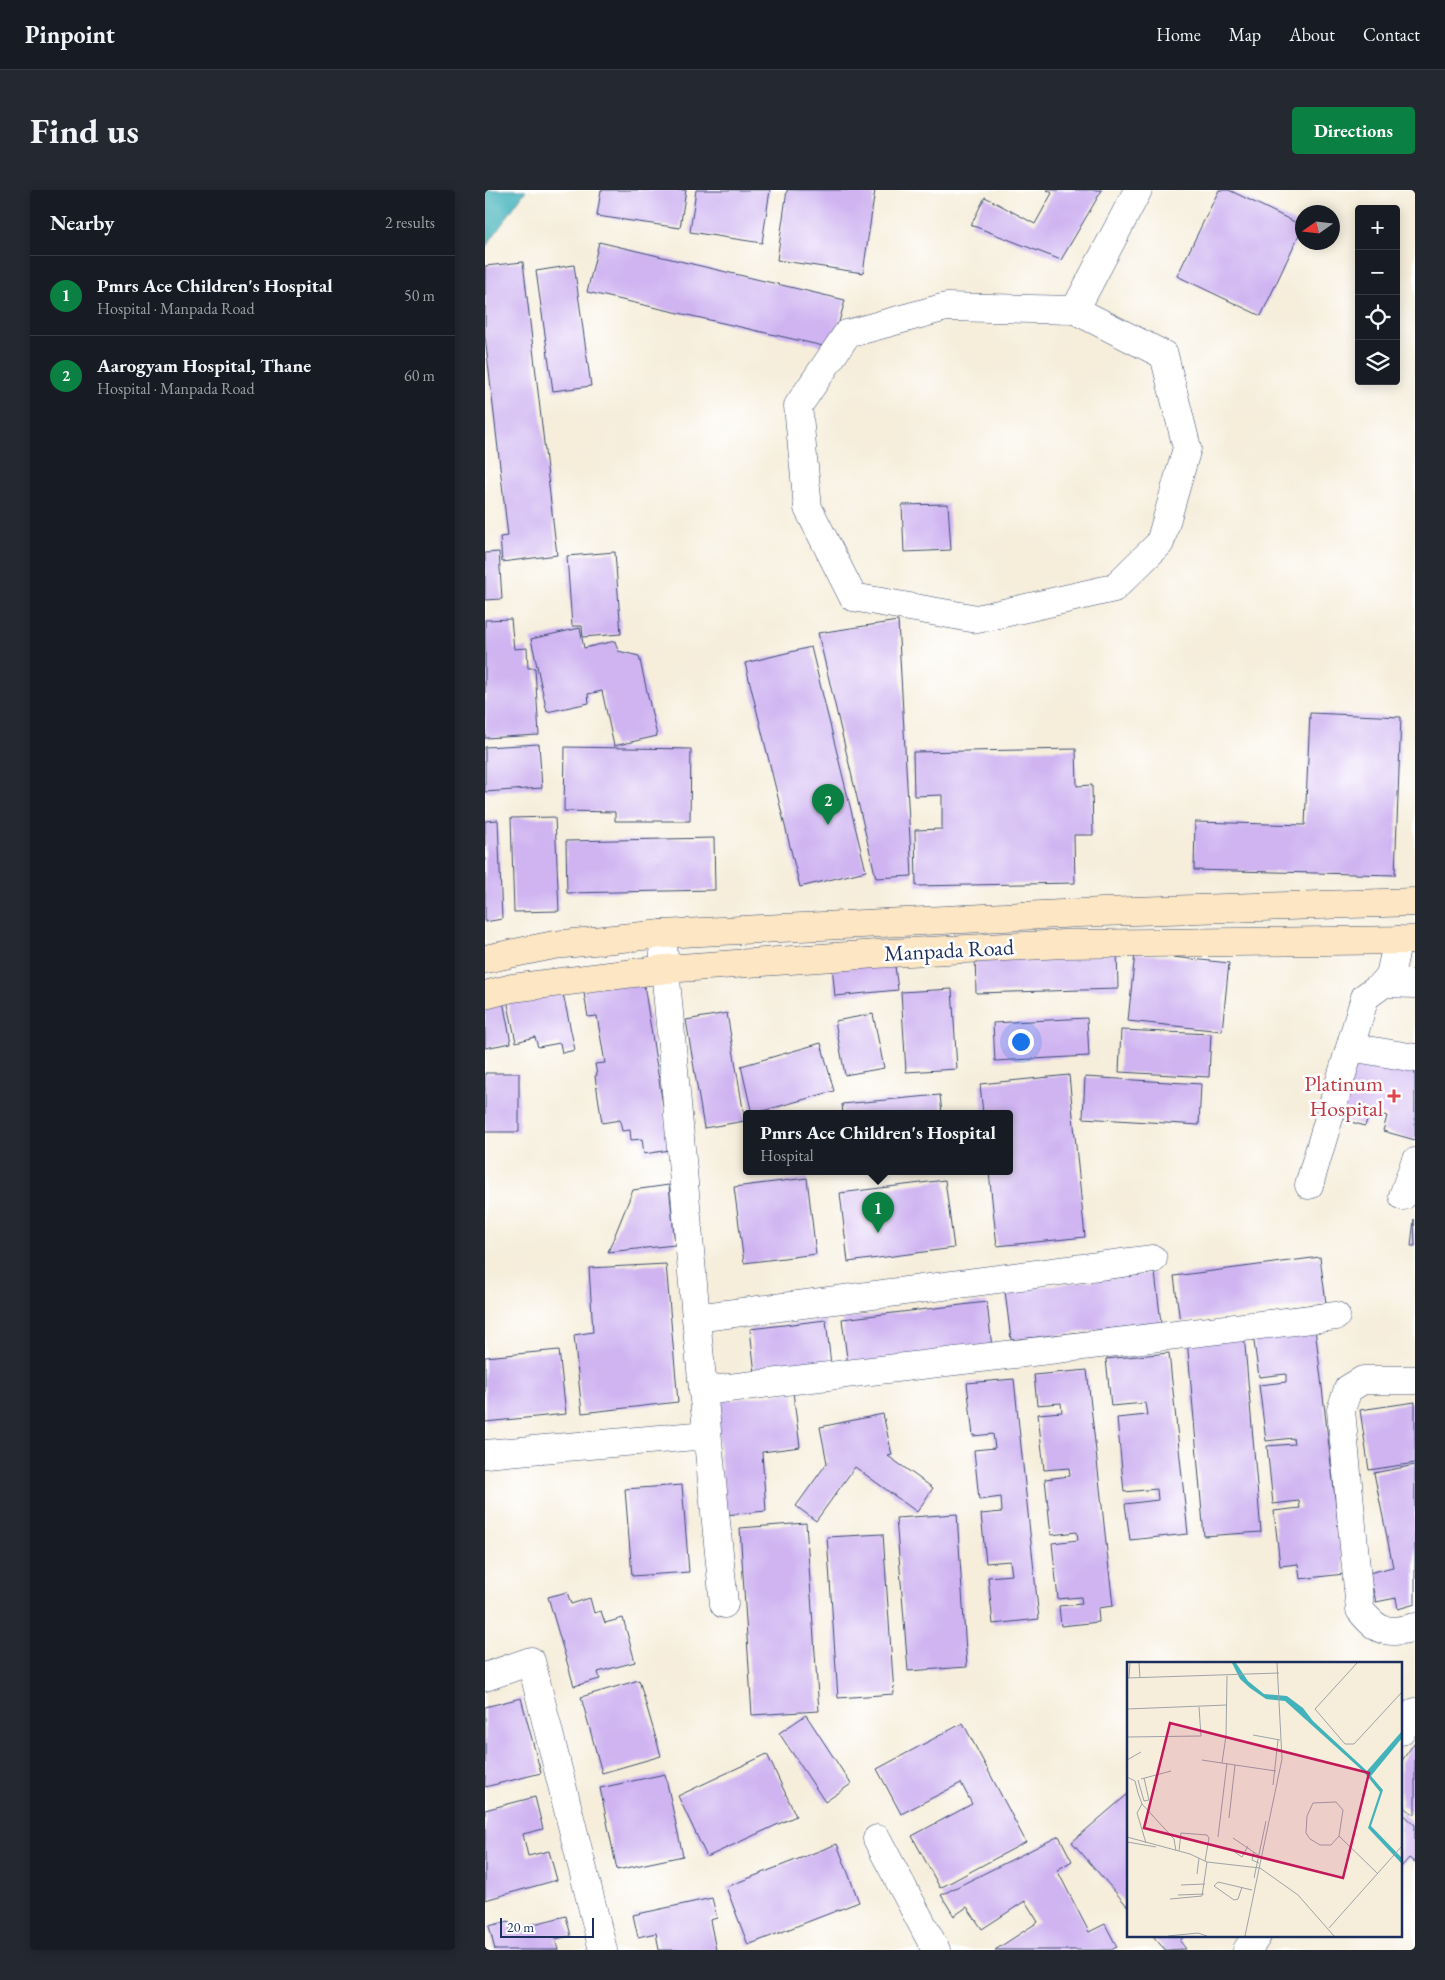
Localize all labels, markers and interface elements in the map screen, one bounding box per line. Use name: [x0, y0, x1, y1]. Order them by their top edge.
text: Pinpoint: [25, 19, 115, 50]
text: Home: [1156, 23, 1201, 46]
text: Map: [1229, 23, 1261, 46]
text: About: [1289, 23, 1335, 46]
text: Contact: [1363, 23, 1420, 46]
button: Directions: [1292, 107, 1415, 154]
text: Find us: [30, 108, 139, 153]
north arrow: [1295, 205, 1340, 250]
map controls: [1355, 205, 1400, 385]
button: +: [1355, 205, 1400, 250]
text: Nearby: [50, 209, 114, 236]
text: 2 results: [385, 212, 435, 233]
button: −: [1355, 250, 1400, 295]
text: Pmrs Ace Children's Hospital: [97, 273, 333, 298]
text: 1: [62, 285, 70, 306]
text: 50 m: [404, 285, 435, 306]
button: locate: [1355, 295, 1400, 340]
text: Hospital · Manpada Road: [97, 298, 255, 319]
button: layers: [1355, 340, 1400, 385]
text: Aarogyam Hospital, Thane: [97, 353, 311, 378]
text: 2: [62, 365, 70, 386]
text: 60 m: [404, 365, 435, 386]
text: Hospital · Manpada Road: [97, 378, 255, 399]
pin: 2: [812, 784, 844, 825]
street label: Manpada Road: [883, 932, 1015, 968]
your location: [1008, 1029, 1034, 1055]
place label: Platinum Hospital: [1304, 1069, 1383, 1123]
marker: Platinum Hospital: [1387, 1089, 1401, 1103]
popup: [743, 1110, 1013, 1175]
text: Pmrs Ace Children's Hospital: [760, 1120, 996, 1145]
text: Hospital: [760, 1145, 814, 1166]
pin: 1: [862, 1192, 894, 1233]
inset map: [1127, 1662, 1403, 1938]
scale bar: [500, 1915, 594, 1938]
text: 20 m: [507, 1918, 534, 1936]

